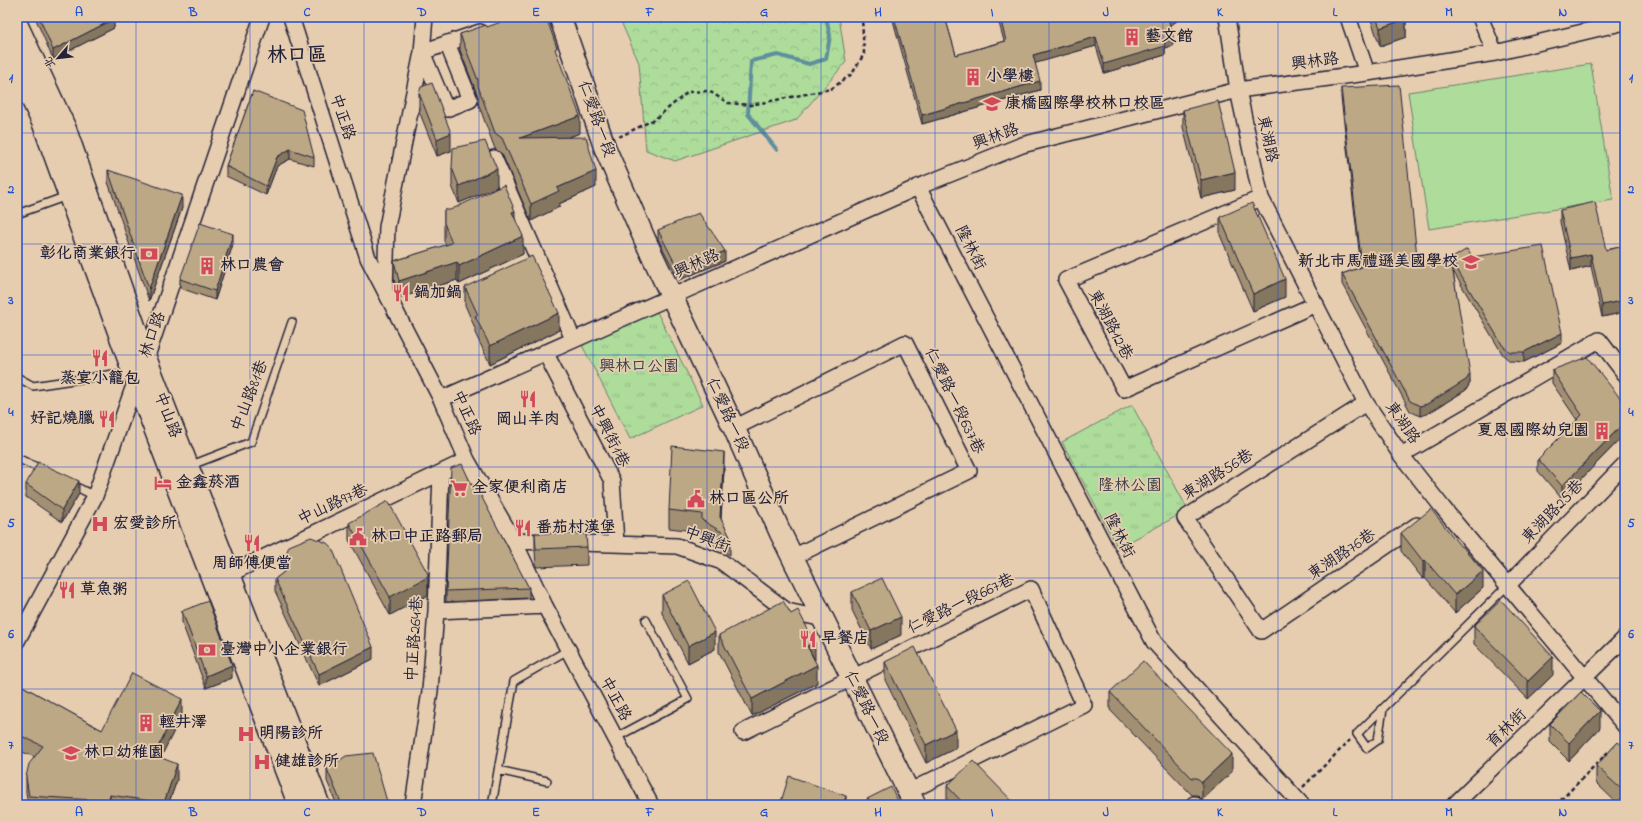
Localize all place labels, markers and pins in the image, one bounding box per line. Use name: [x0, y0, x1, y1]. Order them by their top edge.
place label: 藝文館: [1145, 25, 1193, 49]
building icon: 藝文館: [1122, 27, 1142, 47]
place label: 小學樓: [986, 65, 1034, 89]
building icon: 小學樓: [963, 67, 983, 87]
place label: 康橋國際學校林口校區: [1005, 92, 1165, 116]
school or university icon: 康橋國際學校林口校區: [982, 94, 1002, 114]
place label: 彰化商業銀行: [40, 242, 136, 266]
bank icon: 彰化商業銀行: [139, 244, 159, 264]
place label: 新北市馬禮遜美國學校: [1298, 250, 1458, 274]
school or university icon: 新北市馬禮遜美國學校: [1461, 252, 1481, 272]
place label: 林口農會: [220, 254, 284, 278]
building icon: 林口農會: [197, 256, 217, 276]
place label: 鍋加鍋: [414, 281, 462, 305]
restaurant icon: 鍋加鍋: [391, 283, 411, 303]
restaurant icon: 蒸宴小籠包: [90, 348, 110, 368]
place label: 蒸宴小籠包: [60, 367, 140, 391]
restaurant icon: 岡山羊肉: [518, 389, 538, 409]
place label: 好記燒臘: [30, 407, 95, 431]
place label: 岡山羊肉: [496, 408, 560, 432]
restaurant icon: 好記燒臘: [97, 409, 117, 429]
place label: 夏恩國際幼兒園: [1477, 419, 1589, 443]
building icon: 夏恩國際幼兒園: [1592, 421, 1612, 441]
place label: 金鑫菸酒: [176, 471, 240, 495]
hotel icon: 金鑫菸酒: [153, 473, 173, 493]
place label: 全家便利商店: [472, 476, 568, 500]
supermarket icon: 全家便利商店: [449, 478, 469, 498]
place label: 林口區公所: [709, 487, 789, 511]
public building icon: 林口區公所: [686, 489, 706, 509]
place label: 宏愛診所: [113, 512, 177, 536]
hospital icon: 宏愛診所: [90, 514, 110, 534]
place label: 番茄村漢堡: [536, 516, 616, 540]
restaurant icon: 番茄村漢堡: [513, 518, 533, 538]
place label: 林口中正路郵局: [371, 525, 483, 549]
public building icon: 林口中正路郵局: [348, 527, 368, 547]
restaurant icon: 周師傅便當: [242, 533, 262, 553]
place label: 周師傅便當: [212, 552, 292, 576]
place label: 草魚粥: [80, 578, 128, 602]
restaurant icon: 草魚粥: [57, 580, 77, 600]
place label: 早餐店: [821, 627, 869, 651]
restaurant icon: 早餐店: [798, 629, 818, 649]
place label: 臺灣中小企業銀行: [220, 638, 348, 662]
bank icon: 臺灣中小企業銀行: [197, 640, 217, 660]
place label: 輕井澤: [159, 711, 207, 735]
building icon: 輕井澤: [136, 713, 156, 733]
place label: 明陽診所: [259, 722, 323, 746]
hospital icon: 明陽診所: [236, 724, 256, 744]
place label: 林口幼稚園: [84, 741, 164, 765]
school or university icon: 林口幼稚園: [61, 743, 81, 763]
place label: 健雄診所: [275, 750, 339, 774]
hospital icon: 健雄診所: [252, 752, 272, 772]

